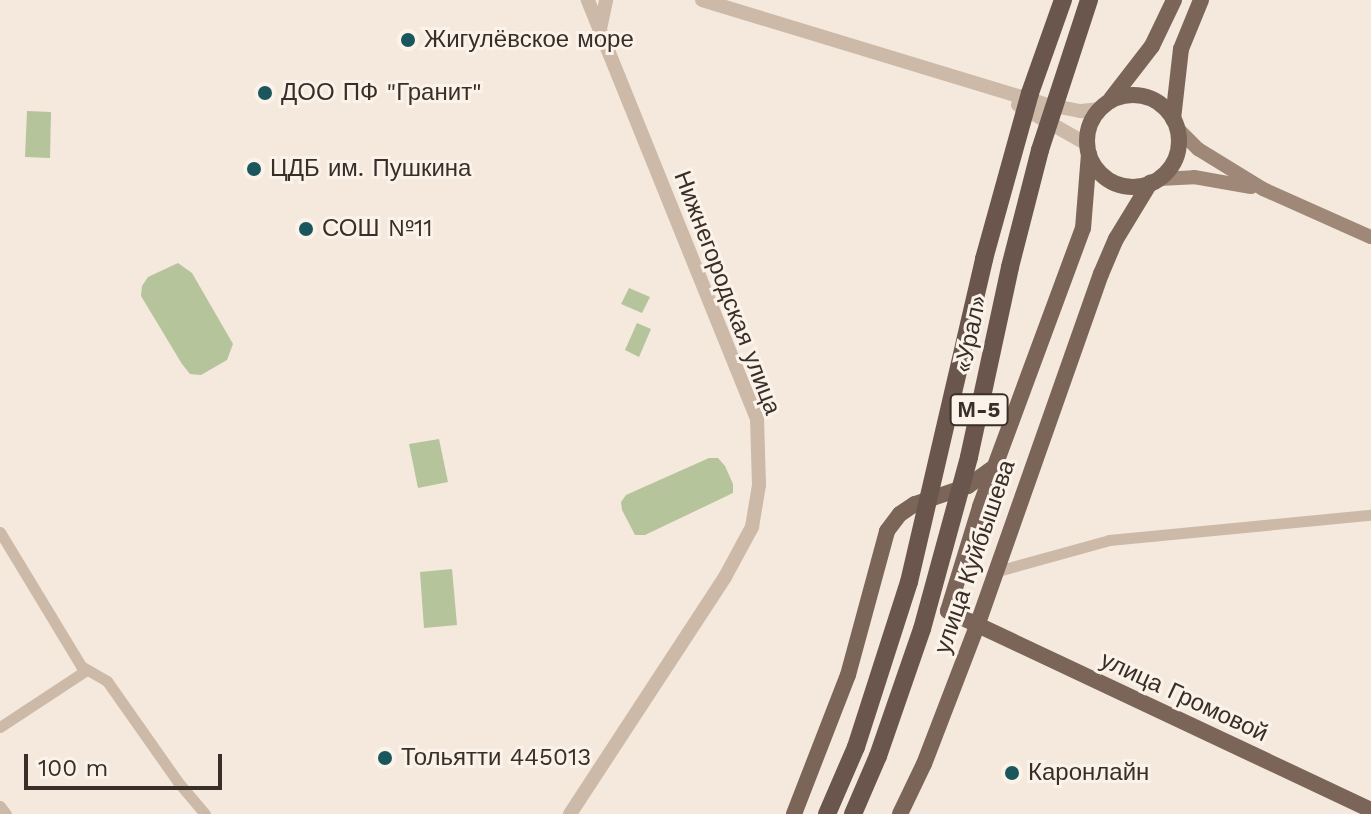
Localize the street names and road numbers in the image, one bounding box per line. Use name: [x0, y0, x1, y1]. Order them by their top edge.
street label: Нижнегородская улица: [667, 167, 787, 419]
street label: «Урал»: [949, 293, 993, 375]
road number: М-5: [949, 392, 1009, 428]
street label: улица Куйбышева: [928, 456, 1022, 658]
street label: улица Громовой: [1096, 646, 1272, 748]

